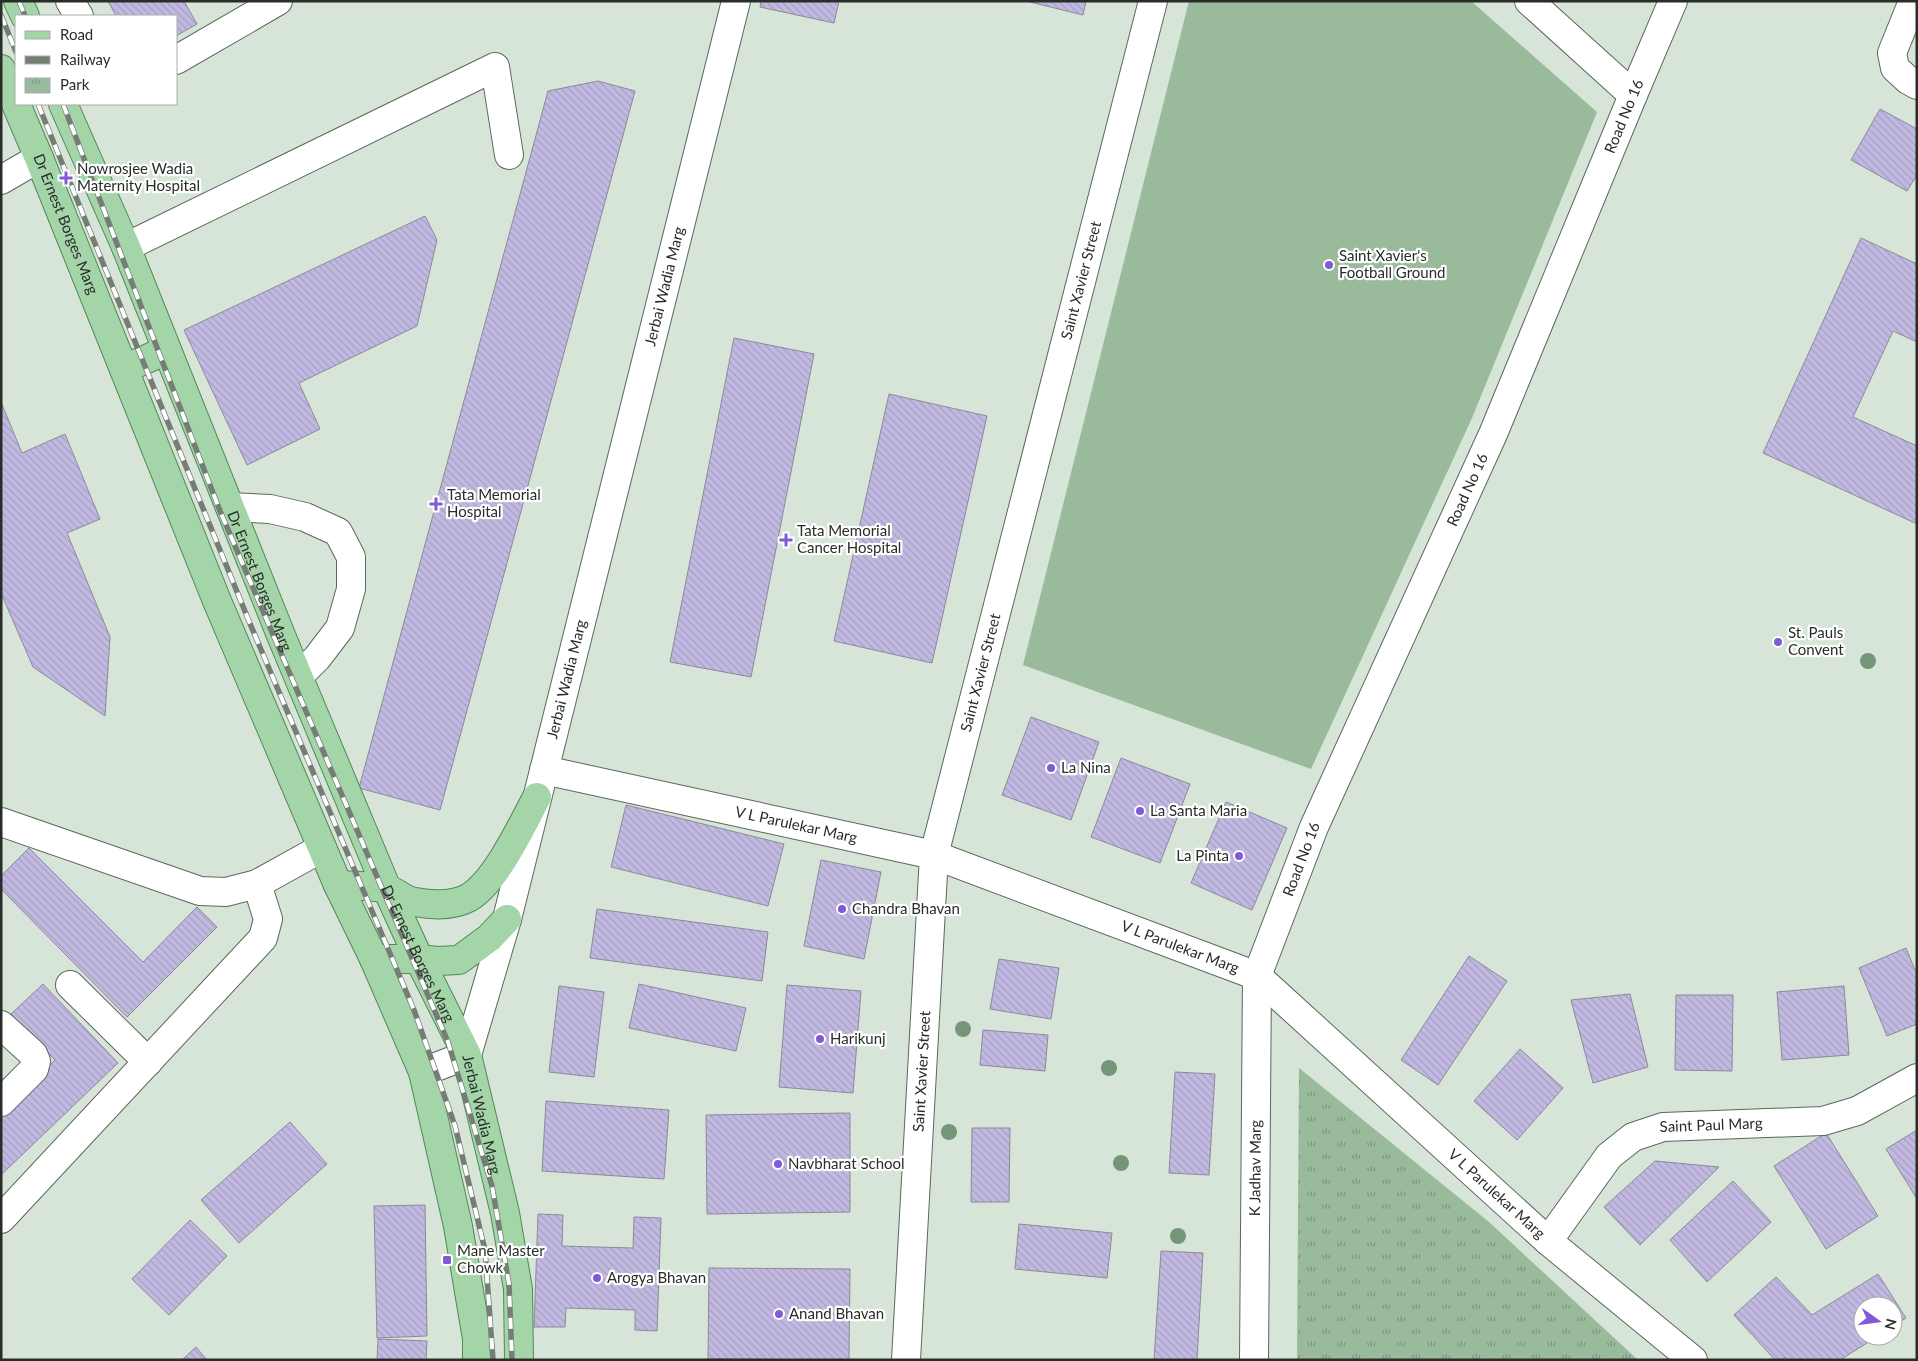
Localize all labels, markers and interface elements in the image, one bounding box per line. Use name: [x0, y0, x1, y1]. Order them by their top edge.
legend: [15, 15, 178, 105]
text: Road: [60, 25, 93, 43]
text: Railway: [60, 50, 111, 68]
text: Park: [60, 75, 90, 93]
street label: Road No 16: [1600, 76, 1647, 156]
street label: Dr Ernest Borges Marg: [30, 151, 103, 297]
place label: Nowrosjee Wadia Maternity Hospital: [77, 159, 200, 194]
marker: Nowrosjee Wadia Maternity Hospital: [59, 171, 73, 185]
street label: Saint Xavier Street: [1057, 219, 1104, 341]
street label: Jerbai Wadia Marg: [640, 224, 687, 348]
place label: Saint Xavier's Football Ground: [1339, 246, 1445, 281]
marker: Saint Xavier's Football Ground: [1323, 259, 1335, 271]
street label: Road No 16: [1442, 450, 1491, 529]
place label: Tata Memorial Hospital: [447, 485, 541, 520]
marker: Tata Memorial Hospital: [429, 497, 443, 511]
street label: Dr Ernest Borges Marg: [224, 508, 297, 654]
place label: Tata Memorial Cancer Hospital: [797, 521, 901, 556]
marker: Tata Memorial Cancer Hospital: [779, 533, 793, 547]
street label: Saint Xavier Street: [956, 611, 1004, 733]
street label: Jerbai Wadia Marg: [542, 617, 589, 741]
place label: St. Pauls Convent: [1788, 623, 1844, 658]
marker: St. Pauls Convent: [1772, 636, 1784, 648]
place label: La Nina: [1061, 758, 1111, 776]
marker: La Nina: [1045, 762, 1057, 774]
place label: La Santa Maria: [1150, 801, 1247, 819]
street label: V L Parulekar Marg: [734, 802, 859, 846]
marker: La Santa Maria: [1134, 805, 1146, 817]
street label: Road No 16: [1278, 818, 1323, 899]
place label: La Pinta: [1176, 846, 1229, 864]
marker: La Pinta: [1233, 850, 1245, 862]
street label: Dr Ernest Borges Marg: [378, 882, 459, 1025]
place label: Chandra Bhavan: [852, 899, 960, 917]
marker: Chandra Bhavan: [836, 903, 848, 915]
street label: V L Parulekar Marg: [1119, 916, 1242, 977]
street label: Saint Xavier Street: [909, 1010, 933, 1132]
place label: Harikunj: [830, 1029, 886, 1047]
marker: Harikunj: [814, 1033, 826, 1045]
street label: Jerbai Wadia Marg: [459, 1053, 505, 1176]
street label: Saint Paul Marg: [1659, 1113, 1763, 1135]
street label: K Jadhav Marg: [1245, 1120, 1264, 1216]
street label: V L Parulekar Marg: [1445, 1145, 1549, 1242]
place label: Navbharat School: [788, 1154, 905, 1172]
marker: Navbharat School: [772, 1158, 784, 1170]
place label: Mane Master Chowk: [457, 1241, 545, 1276]
marker: Mane Master Chowk: [441, 1254, 453, 1266]
place label: Arogya Bhavan: [607, 1268, 706, 1286]
marker: Arogya Bhavan: [591, 1272, 603, 1284]
north arrow: [1853, 1296, 1903, 1346]
place label: Anand Bhavan: [789, 1304, 884, 1322]
marker: Anand Bhavan: [773, 1308, 785, 1320]
text: N: [1882, 1317, 1901, 1332]

